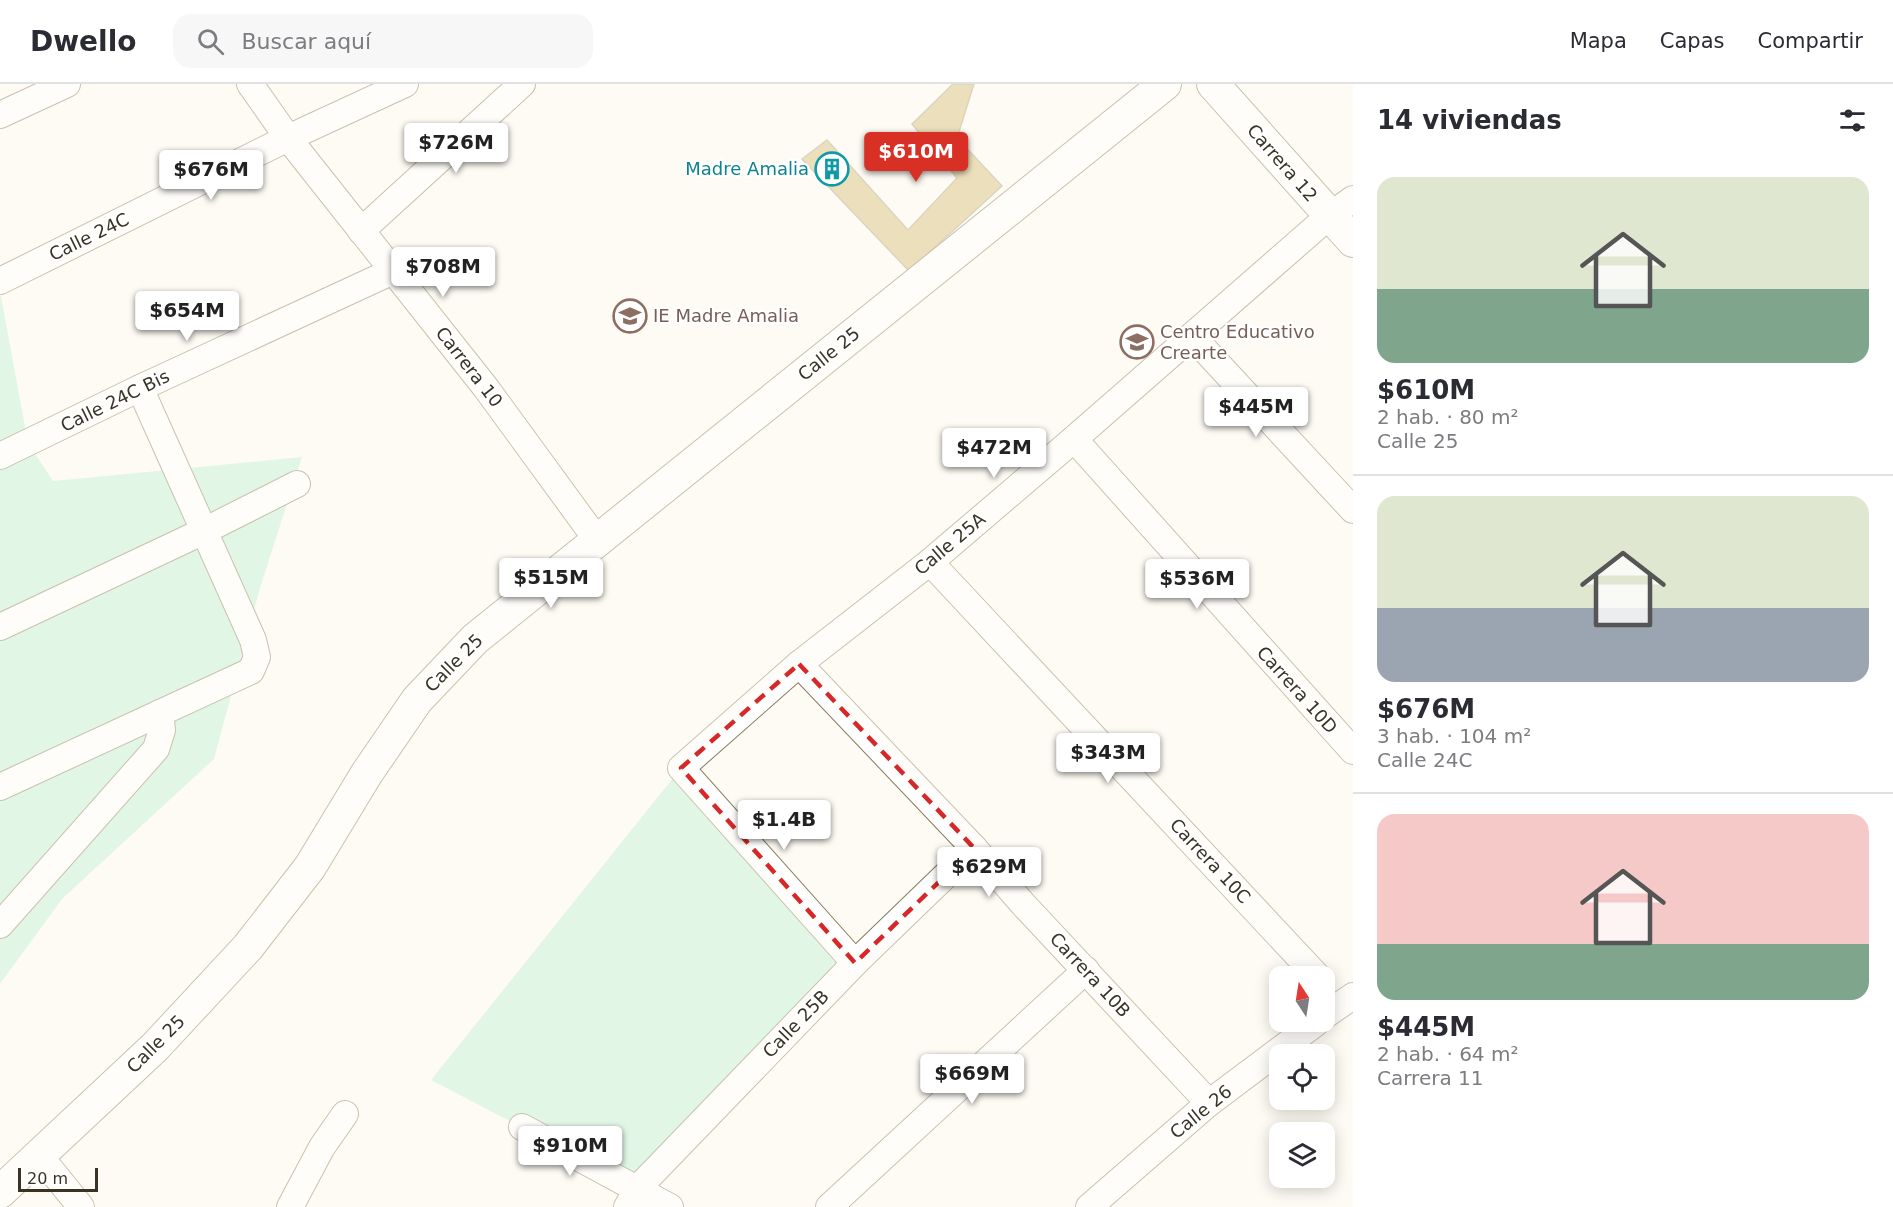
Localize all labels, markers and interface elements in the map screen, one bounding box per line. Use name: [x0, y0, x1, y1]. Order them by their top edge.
search box: [173, 14, 593, 68]
text: Dwello: [30, 25, 137, 58]
icon: search: [194, 25, 227, 58]
text: Buscar aquí: [242, 29, 371, 54]
text: Mapa: [1570, 29, 1627, 53]
text: Capas: [1660, 29, 1724, 53]
text: Compartir: [1757, 29, 1863, 53]
icon: filters: [1836, 104, 1869, 137]
text: 14 viviendas: [1377, 105, 1562, 135]
street label: Carrera 12: [1243, 120, 1322, 206]
pin: $726M: [414, 123, 498, 174]
text: $726M: [418, 130, 494, 154]
pin: $610M: [874, 132, 958, 183]
text: $610M: [878, 139, 954, 163]
pin: $676M: [169, 150, 253, 201]
building icon: Madre Amalia: [814, 151, 850, 187]
text: $676M: [173, 157, 249, 181]
place label: Madre Amalia: [685, 158, 809, 179]
street label: Calle 24C: [46, 208, 132, 265]
icon: home: [1569, 216, 1677, 324]
pin: $708M: [401, 247, 485, 298]
text: $708M: [405, 254, 481, 278]
pin: $654M: [145, 291, 229, 342]
text: $654M: [149, 298, 225, 322]
school or university icon: IE Madre Amalia: [612, 298, 648, 334]
place label: IE Madre Amalia: [653, 305, 799, 326]
place label: Centro Educativo Crearte: [1160, 321, 1315, 363]
street label: Carrera 10: [432, 322, 507, 411]
street label: Calle 25: [794, 322, 864, 385]
school or university icon: Centro Educativo Crearte: [1119, 324, 1155, 360]
street label: Calle 24C Bis: [57, 365, 173, 436]
text: $610M: [1377, 375, 1475, 405]
pin: $445M: [1214, 387, 1298, 438]
text: $445M: [1218, 394, 1294, 418]
text: 2 hab. · 80 m²: [1377, 405, 1518, 429]
pin: $472M: [952, 428, 1036, 479]
text: Calle 25: [1377, 429, 1458, 453]
text: $472M: [956, 435, 1032, 459]
street label: Calle 25A: [910, 508, 990, 579]
icon: home: [1569, 535, 1677, 643]
pin: $515M: [509, 558, 593, 609]
pin: $536M: [1155, 559, 1239, 610]
text: $515M: [513, 565, 589, 589]
text: $536M: [1159, 566, 1235, 590]
street label: Calle 25: [420, 629, 487, 696]
street label: Carrera 10D: [1253, 642, 1342, 737]
text: $676M: [1377, 694, 1475, 724]
text: 3 hab. · 104 m²: [1377, 724, 1531, 748]
pin: $343M: [1066, 733, 1150, 784]
text: $343M: [1070, 740, 1146, 764]
text: Calle 24C: [1377, 748, 1472, 772]
pin: $1.4B: [742, 800, 826, 851]
text: $1.4B: [752, 807, 816, 831]
street label: Carrera 10C: [1166, 814, 1255, 907]
pin: $629M: [947, 847, 1031, 898]
icon: home: [1569, 853, 1677, 961]
text: $629M: [951, 854, 1027, 878]
street label: Carrera 10B: [1046, 928, 1135, 1021]
north arrow: [1269, 966, 1335, 1032]
map controls: [1269, 966, 1335, 1188]
street label: Calle 25B: [758, 986, 833, 1062]
street label: Calle 25: [122, 1010, 189, 1077]
text: $445M: [1377, 1012, 1475, 1042]
text: 2 hab. · 64 m²: [1377, 1042, 1518, 1066]
button: locate: [1269, 1044, 1335, 1110]
pin: $669M: [930, 1054, 1014, 1105]
text: $669M: [934, 1061, 1010, 1085]
text: Carrera 11: [1377, 1066, 1483, 1090]
street label: Calle 26: [1166, 1080, 1236, 1143]
button: layers: [1269, 1122, 1335, 1188]
pin: $910M: [528, 1126, 612, 1177]
text: $910M: [532, 1133, 608, 1157]
scale bar: [18, 1165, 98, 1192]
text: 20 m: [27, 1169, 68, 1188]

